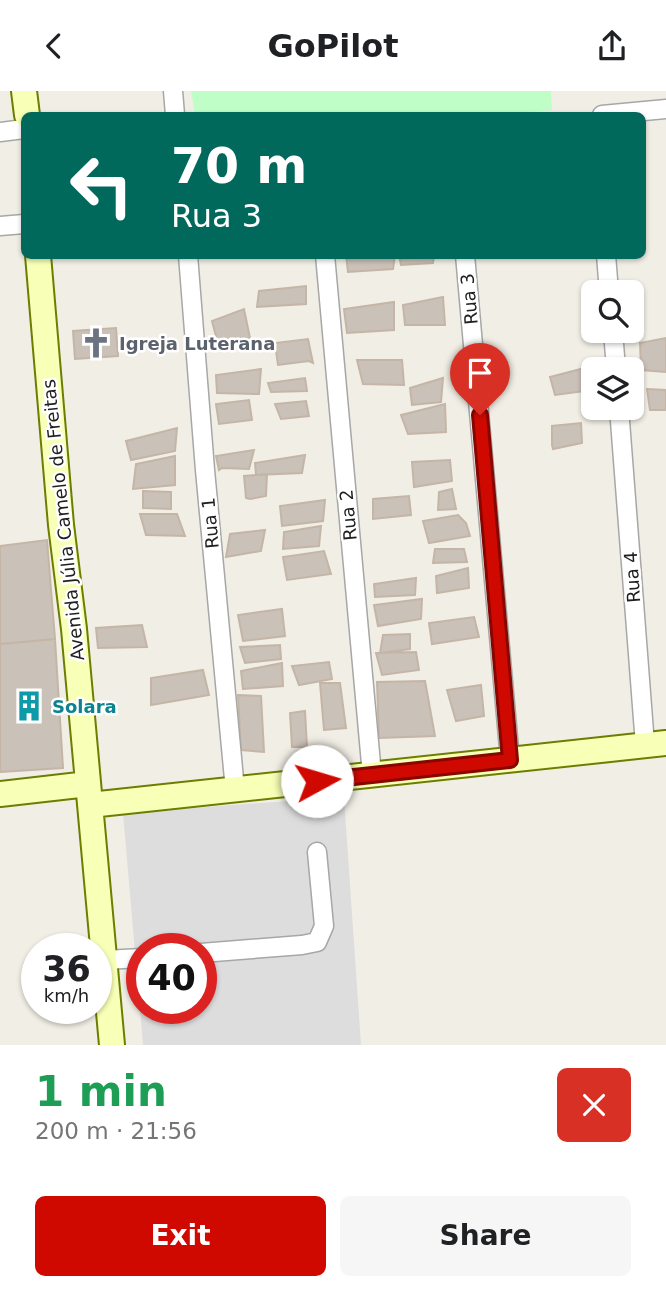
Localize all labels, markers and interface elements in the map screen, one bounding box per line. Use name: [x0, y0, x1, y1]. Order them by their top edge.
icon: back: [35, 27, 73, 65]
text: GoPilot: [268, 27, 398, 65]
icon: share: [593, 27, 631, 65]
text: 70 m: [171, 138, 307, 195]
icon: left: [56, 140, 147, 231]
text: Rua 3: [171, 197, 262, 235]
street label: Rua 3: [456, 273, 482, 325]
map controls: [581, 280, 644, 420]
button: search: [581, 280, 644, 343]
church icon: Igreja Luterana: [79, 326, 113, 360]
place label: Igreja Luterana: [119, 333, 275, 354]
pin: [450, 343, 510, 415]
icon: arrive: [461, 354, 499, 392]
button: layers: [581, 357, 644, 420]
street label: Avenida Júlia Camelo de Freitas: [38, 378, 88, 662]
street label: Rua 2: [335, 489, 361, 541]
street label: Rua 1: [197, 497, 223, 549]
street label: Rua 4: [620, 551, 644, 603]
building icon: Solara: [12, 689, 46, 723]
place label: Solara: [52, 696, 117, 717]
position arrow: [280, 744, 354, 818]
speed limit sign: 40: [126, 933, 217, 1024]
text: 36: [42, 949, 91, 989]
text: km/h: [44, 985, 89, 1006]
text: 1 min: [35, 1067, 167, 1116]
button: close: [557, 1068, 631, 1142]
text: 200 m · 21:56: [35, 1118, 197, 1144]
button: Exit: [35, 1196, 326, 1276]
button: Share: [340, 1196, 631, 1276]

